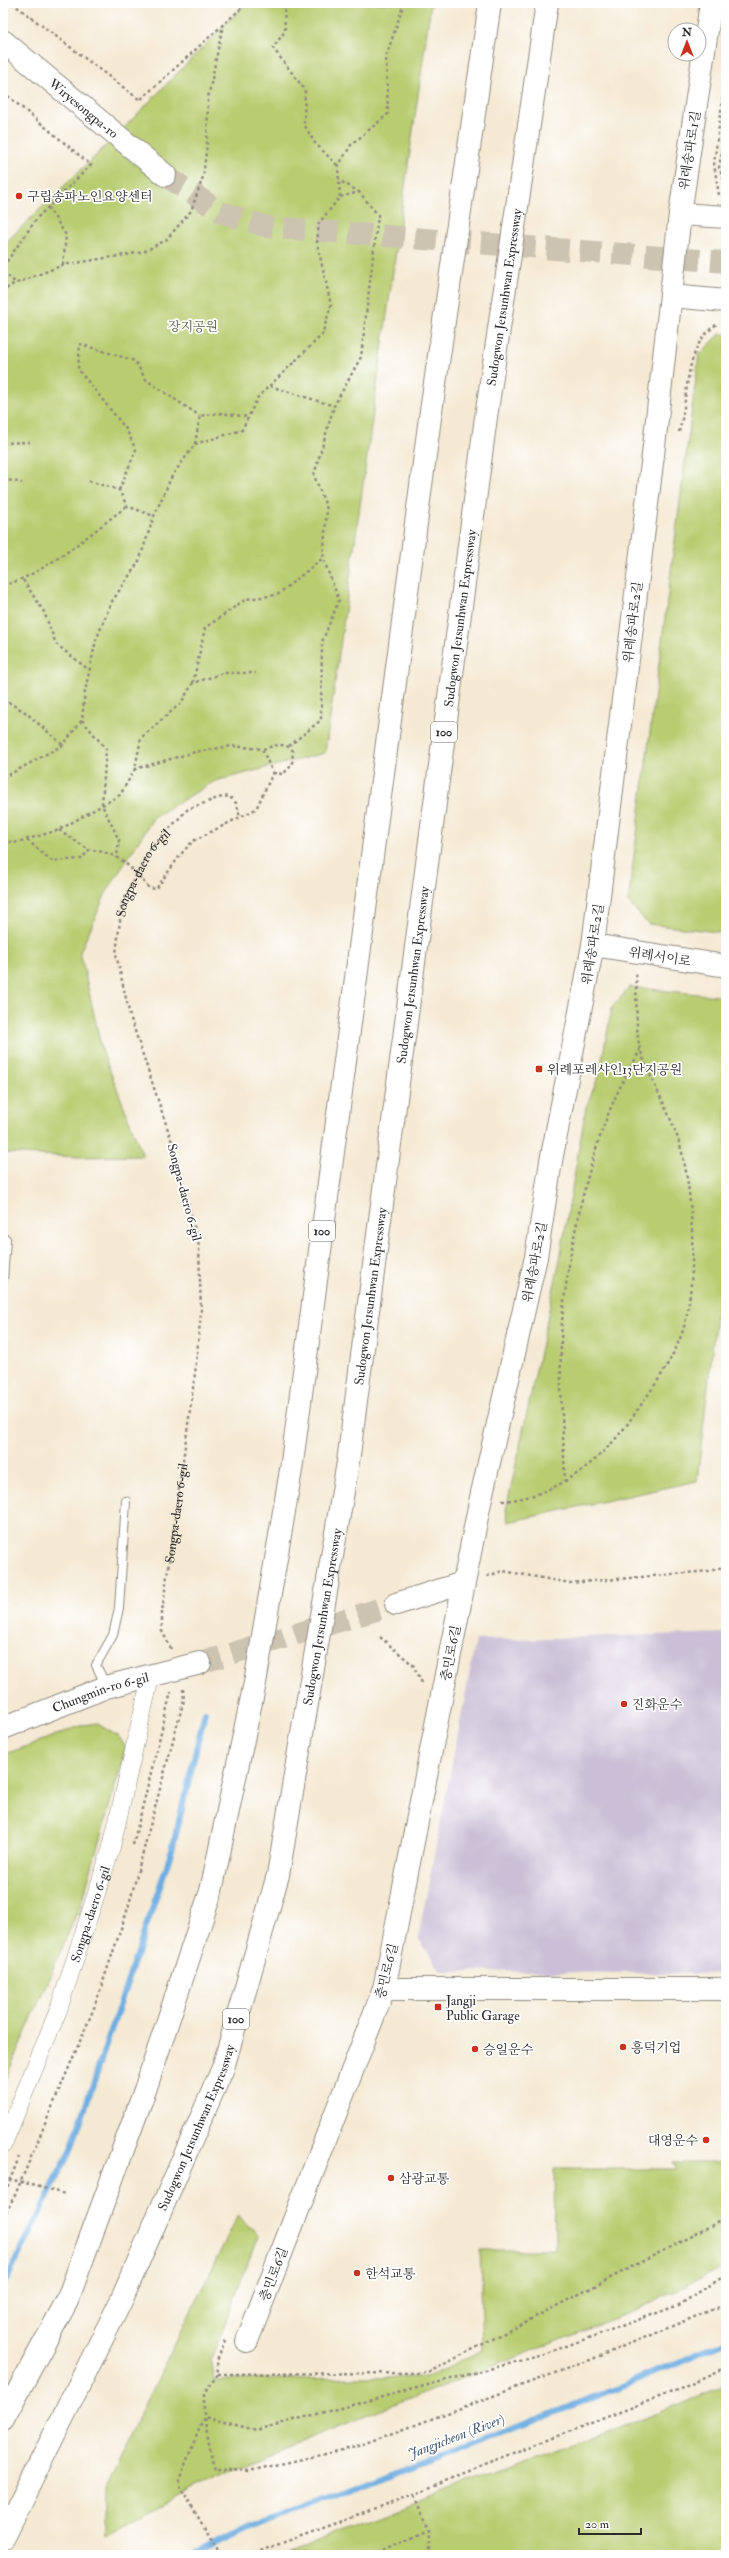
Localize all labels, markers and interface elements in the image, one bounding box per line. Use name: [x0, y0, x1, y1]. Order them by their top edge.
north arrow: [667, 22, 707, 62]
text: N: [681, 26, 693, 39]
street label: Wiryesongpa-ro: [45, 75, 121, 142]
street label: 위례송파로1길: [676, 109, 704, 191]
place label: 구립송파노인요양센터: [27, 189, 153, 205]
marker: 구립송파노인요양센터: [14, 191, 24, 201]
street label: Sudogwon Je1sunhwan Expressway: [484, 207, 527, 387]
park label: 장지공원: [168, 319, 218, 335]
street label: Sudogwon Je1sunhwan Expressway: [441, 528, 481, 708]
street label: 위례송파로2길: [620, 580, 646, 664]
road number: 100: [431, 722, 457, 742]
street label: Songpa-daero 6-gil: [113, 825, 174, 918]
street label: Sudogwon Je1sunhwan Expressway: [394, 885, 434, 1065]
street label: 위례송파로2길: [579, 902, 607, 986]
street label: 위례서이로: [628, 944, 693, 970]
place label: 위례포레샤인13단지공원: [547, 1062, 682, 1078]
marker: 위례포레샤인13단지공원: [534, 1064, 544, 1074]
street label: Songpa-daero 6-gil: [162, 1142, 205, 1244]
street label: Sudogwon Je1sunhwan Expressway: [351, 1206, 392, 1386]
street label: 위례송파로2길: [519, 1220, 551, 1304]
road number: 100: [309, 1221, 335, 1241]
street label: Songpa-daero 6-gil: [162, 1462, 192, 1564]
street label: Sudogwon Je1sunhwan Expressway: [300, 1527, 347, 1706]
street label: 충민로6길: [438, 1624, 464, 1683]
street label: Chungmin-ro 6-gil: [50, 1669, 151, 1717]
place label: 진화운수: [632, 1697, 683, 1713]
marker: 진화운수: [619, 1699, 629, 1709]
street label: Songpa-daero 6-gil: [68, 1863, 114, 1964]
street label: 충민로6길: [372, 1942, 402, 2001]
place label: Jangji Public Garage: [445, 1993, 520, 2024]
marker: Jangji Public Garage: [433, 2002, 443, 2012]
road number: 100: [223, 2009, 249, 2029]
place label: 흥덕기업: [631, 2040, 681, 2056]
street label: Sudogwon Je1sunhwan Expressway: [155, 2042, 239, 2213]
place label: 승일운수: [483, 2042, 534, 2058]
marker: 흥덕기업: [618, 2042, 628, 2052]
marker: 승일운수: [470, 2044, 480, 2054]
place label: 대영운수: [648, 2133, 698, 2149]
marker: 대영운수: [701, 2135, 711, 2145]
place label: 삼광교통: [399, 2171, 450, 2187]
marker: 삼광교통: [386, 2173, 396, 2183]
street label: 충민로6길: [256, 2245, 292, 2304]
place label: 한석교통: [365, 2266, 416, 2282]
marker: 한석교통: [352, 2268, 362, 2278]
water label: Jangjicheon (River): [406, 2410, 507, 2463]
scale bar: [579, 2510, 641, 2536]
text: 20 m: [585, 2517, 610, 2532]

